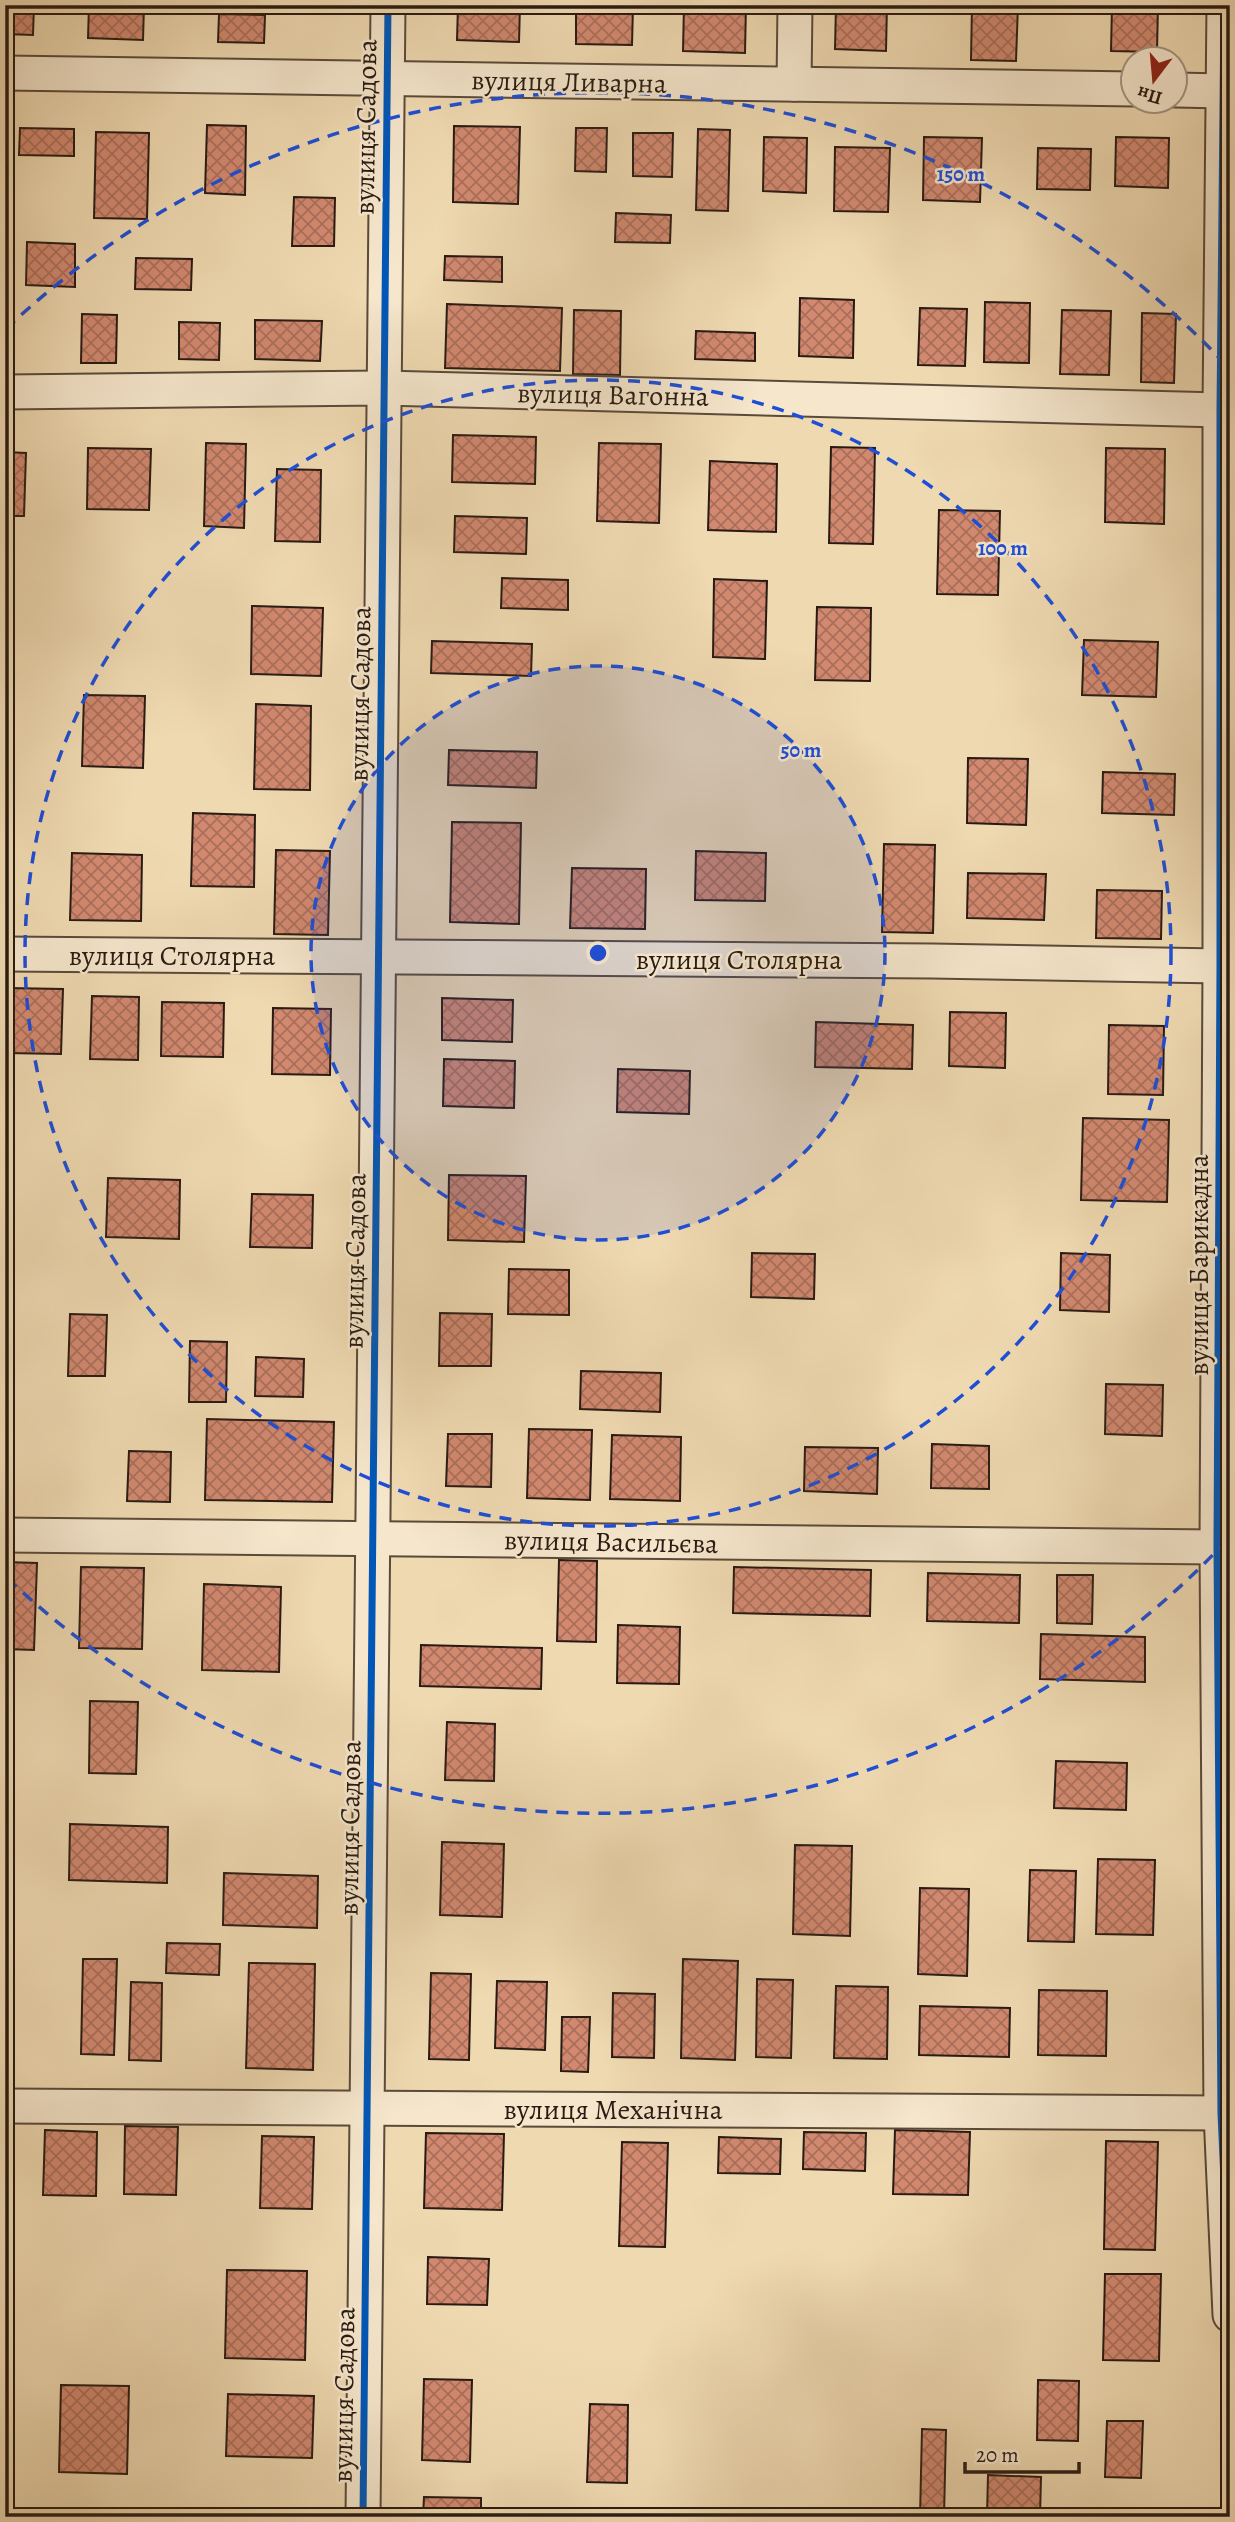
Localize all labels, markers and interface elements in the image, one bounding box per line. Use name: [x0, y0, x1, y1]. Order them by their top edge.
street label: вулиця Садова: [345, 39, 387, 215]
north arrow: [1120, 46, 1190, 116]
street label: вулиця Ливарна: [471, 61, 667, 103]
text: Пн: [1134, 79, 1165, 111]
text: 150 m: [937, 160, 986, 188]
street label: вулиця Вагонна: [517, 374, 709, 416]
text: 100 m: [978, 534, 1028, 562]
street label: вулиця Садова: [339, 606, 381, 782]
text: 50 m: [781, 736, 822, 764]
street label: вулиця Столярна: [69, 937, 275, 975]
centre of rings: [586, 941, 610, 965]
street label: вулиця Столярна: [636, 941, 842, 979]
street label: вулиця Барикадна: [1180, 1154, 1218, 1376]
street label: вулиця Садова: [334, 1173, 376, 1349]
street label: вулиця Васильєва: [504, 1521, 719, 1563]
street label: вулиця Садова: [329, 1740, 371, 1916]
street label: вулиця Механічна: [503, 2091, 723, 2129]
street label: вулиця Садова: [323, 2307, 365, 2483]
scale bar: [965, 2431, 1079, 2475]
text: 20 m: [976, 2441, 1019, 2469]

